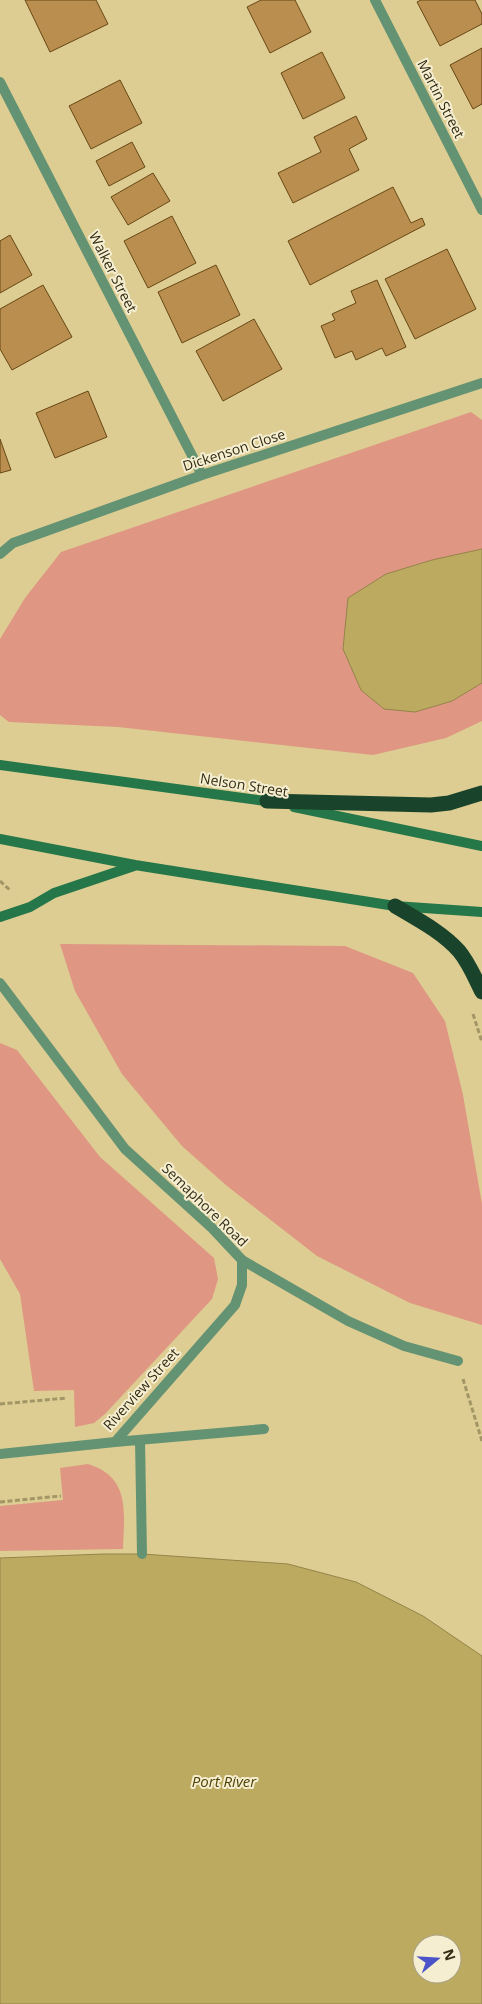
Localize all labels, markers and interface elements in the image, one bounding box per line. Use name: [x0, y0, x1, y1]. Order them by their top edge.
street label: Martin Street: [413, 56, 469, 141]
street label: Walker Street: [85, 228, 142, 315]
street label: Dickenson Close: [180, 424, 288, 475]
street label: Nelson Street: [199, 768, 289, 801]
street label: Semaphore Road: [158, 1159, 252, 1251]
street label: Riverview Street: [99, 1343, 183, 1434]
water label: Port River: [192, 1771, 257, 1791]
north arrow: [412, 1934, 462, 1984]
text: N: [439, 1946, 461, 1963]

